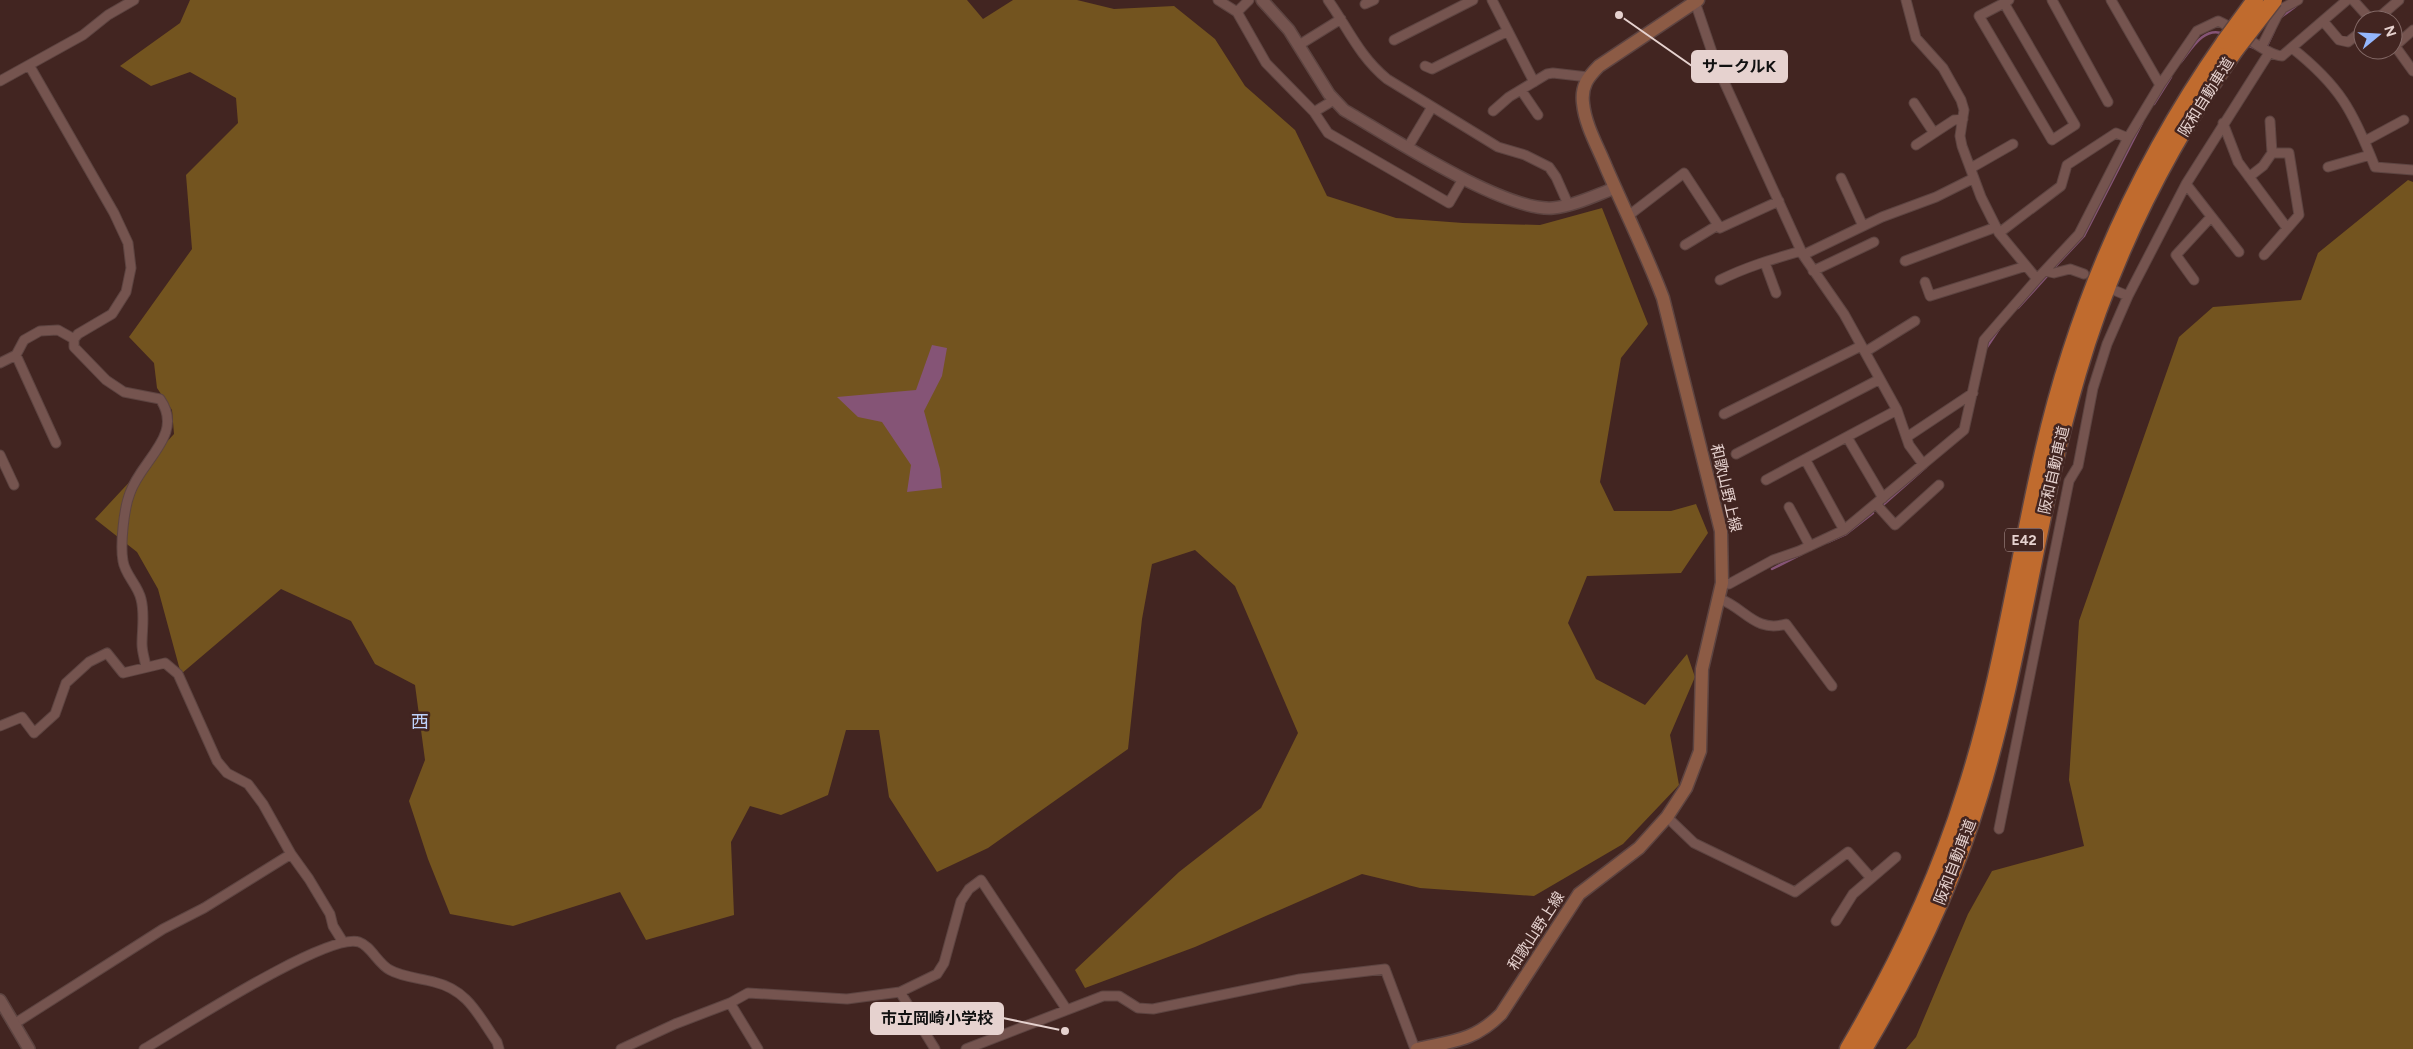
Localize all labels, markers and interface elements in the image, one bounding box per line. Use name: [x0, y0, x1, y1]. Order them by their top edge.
north arrow: [2353, 10, 2403, 60]
text: N: [2380, 23, 2400, 39]
callout: サークルK: [1692, 51, 1787, 82]
street label: 阪和自動車道: [2175, 54, 2237, 140]
text: サークルK: [1702, 57, 1776, 76]
street label: 阪和自動車道: [2035, 424, 2073, 516]
street label: 和歌山野上線: [1707, 442, 1745, 534]
road number: E42: [2005, 528, 2043, 552]
district label: 西: [411, 711, 429, 733]
street label: 阪和自動車道: [1930, 817, 1980, 907]
street label: 和歌山野上線: [1504, 888, 1568, 974]
callout: 市立岡崎小学校: [871, 1003, 1003, 1034]
text: 市立岡崎小学校: [881, 1009, 993, 1028]

